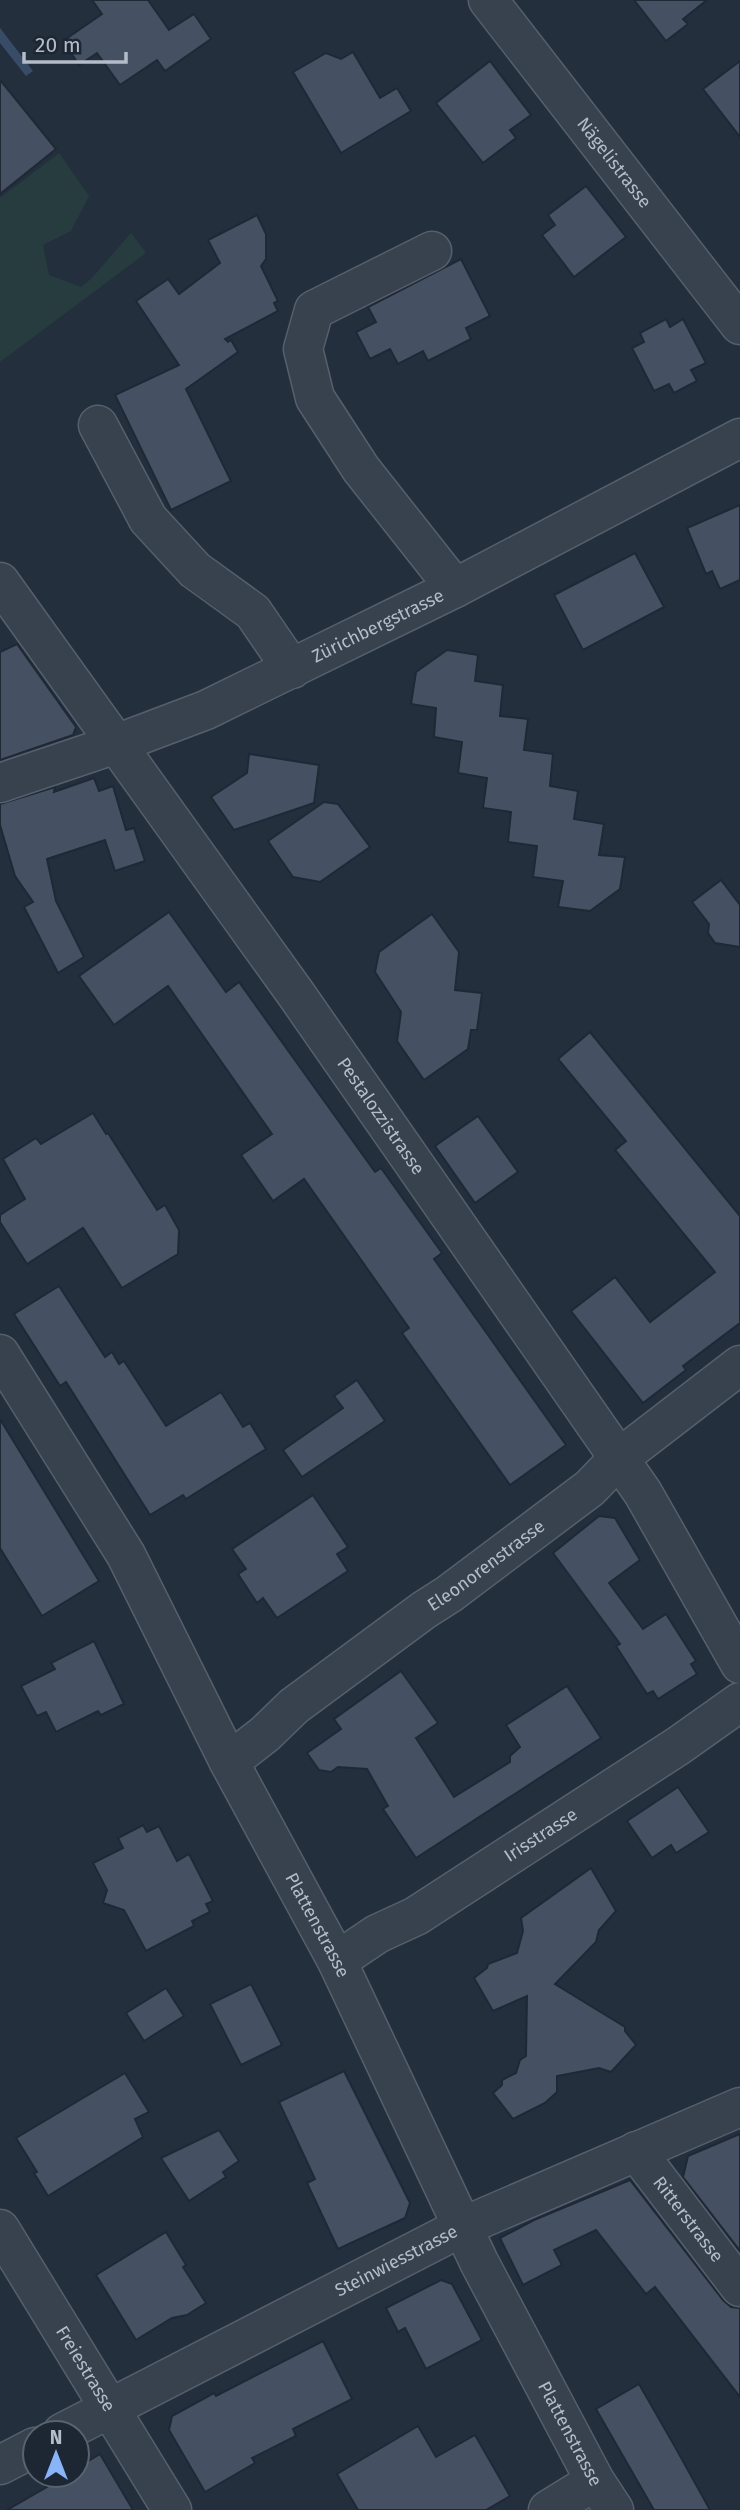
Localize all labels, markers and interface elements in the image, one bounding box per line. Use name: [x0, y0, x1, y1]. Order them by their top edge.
scale bar: [24, 21, 126, 65]
text: 20 m: [35, 32, 81, 58]
street label: Nägelistrasse: [572, 113, 656, 212]
street label: Zürichbergstrasse: [308, 584, 448, 667]
street label: Pestalozzistrasse: [333, 1053, 429, 1179]
street label: Eleonorenstrasse: [423, 1515, 549, 1616]
street label: Irisstrasse: [500, 1803, 582, 1867]
street label: Plattenstrasse: [280, 1869, 354, 1981]
street label: Ritterstrasse: [648, 2172, 728, 2267]
street label: Steinwiesstrasse: [331, 2220, 461, 2301]
street label: Freiestrasse: [51, 2322, 120, 2416]
street label: Plattenstrasse: [533, 2377, 607, 2490]
north arrow: [21, 2419, 91, 2489]
text: N: [50, 2426, 62, 2449]

